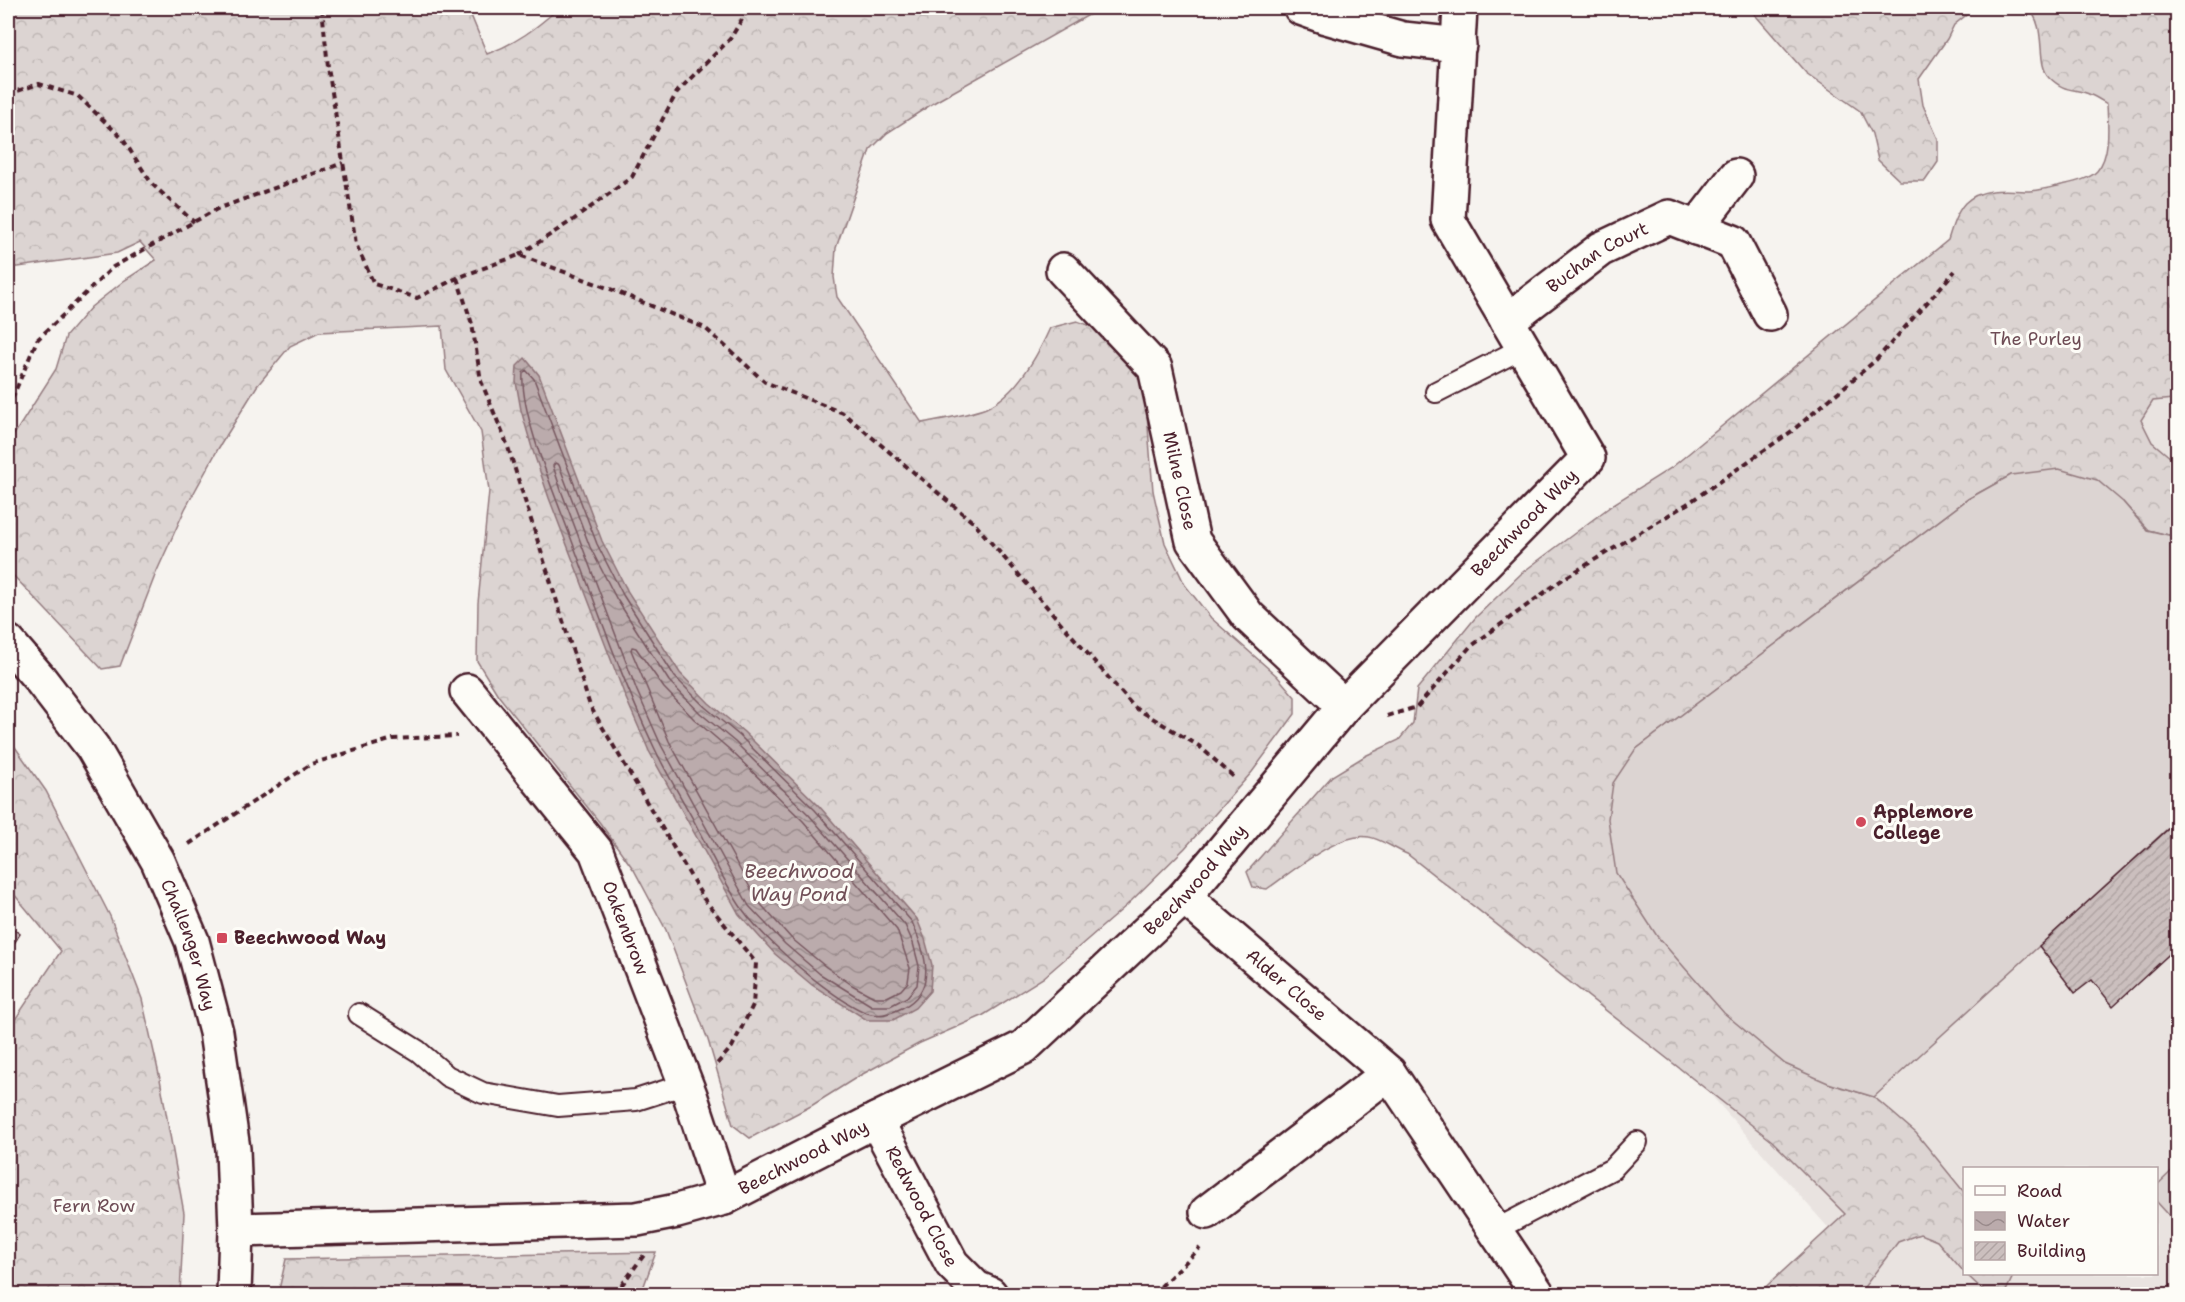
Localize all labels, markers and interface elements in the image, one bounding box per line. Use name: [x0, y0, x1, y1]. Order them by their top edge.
street label: Buchan Court: [1542, 216, 1652, 298]
park label: The Purley: [1990, 327, 2082, 351]
street label: Milne Close: [1157, 429, 1202, 533]
street label: Beechwood Way: [1466, 464, 1583, 582]
place label: Applemore College: [1873, 800, 1974, 845]
marker: Applemore College: [1854, 815, 1868, 829]
street label: Beechwood Way: [1138, 819, 1252, 941]
water label: Beechwood Way Pond: [744, 858, 854, 907]
street label: Challenger Way: [155, 875, 222, 1013]
street label: Oakenbrow: [597, 877, 655, 979]
place label: Beechwood Way: [234, 926, 386, 950]
marker: Beechwood Way: [215, 931, 229, 945]
street label: Alder Close: [1241, 943, 1332, 1027]
street label: Beechwood Way: [734, 1114, 872, 1201]
street label: Redwood Close: [880, 1142, 964, 1271]
legend: [1963, 1167, 2158, 1275]
text: Road: [2017, 1179, 2062, 1203]
park label: Fern Row: [53, 1194, 136, 1218]
text: Water: [2017, 1209, 2070, 1233]
text: Building: [2017, 1239, 2086, 1263]

